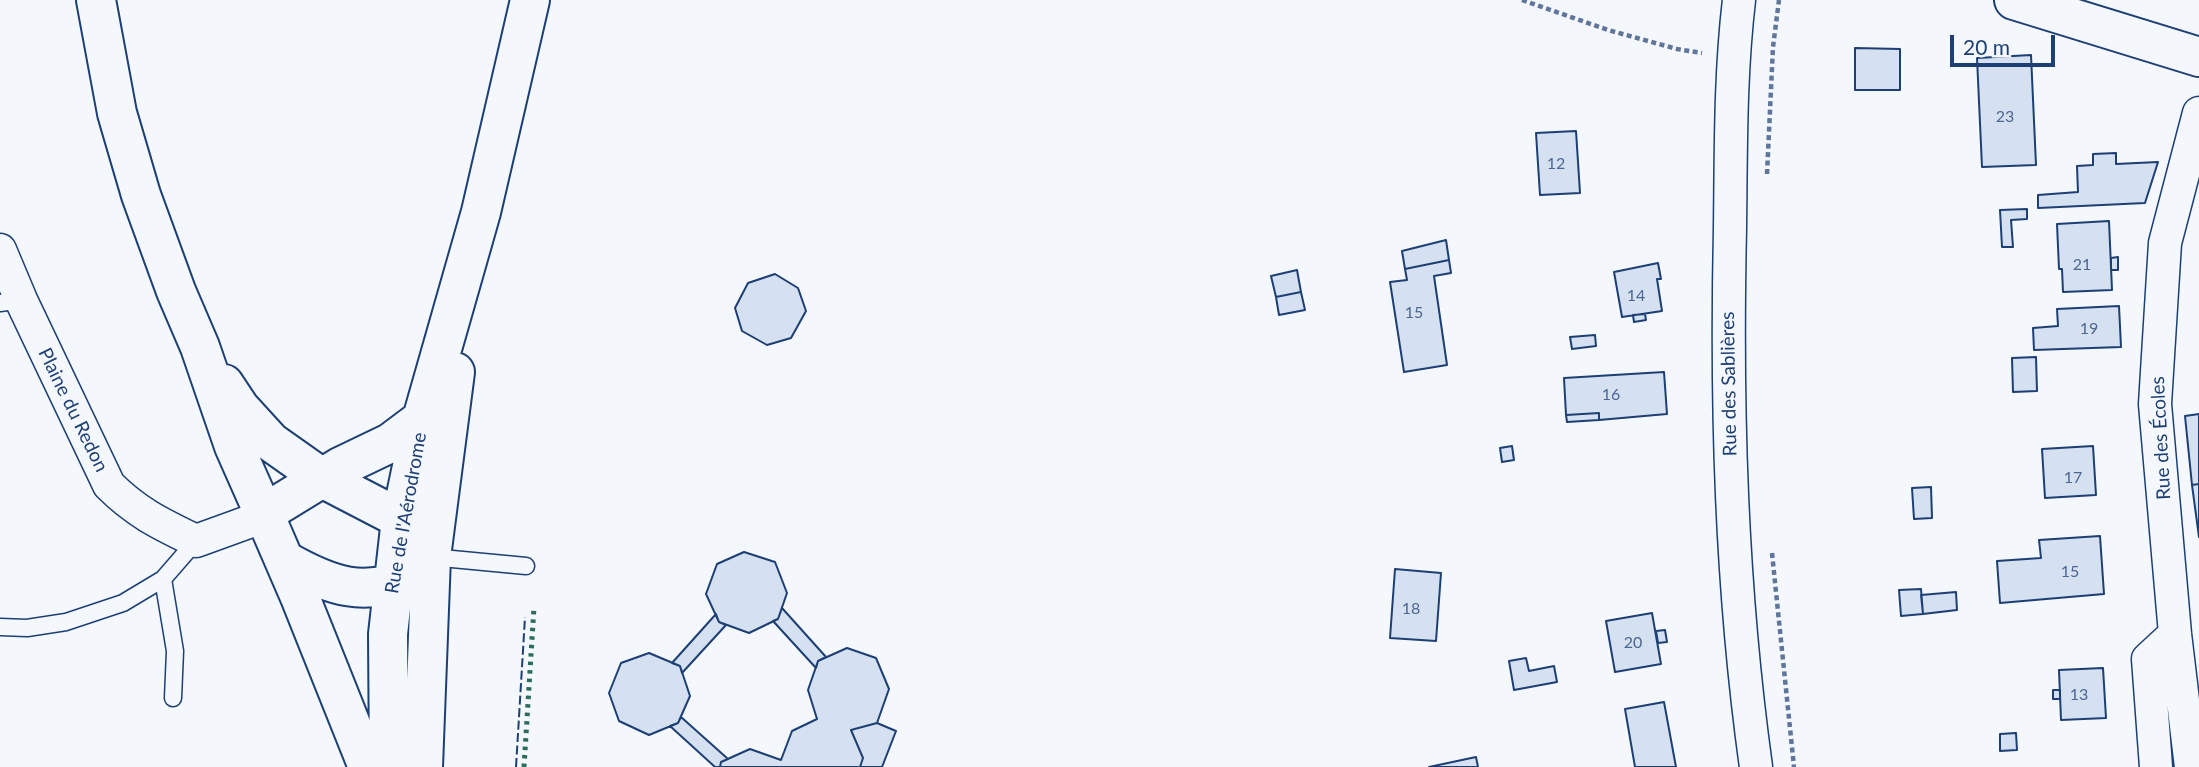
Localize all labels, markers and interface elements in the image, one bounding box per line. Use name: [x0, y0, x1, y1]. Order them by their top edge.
scale bar: [1954, 21, 2059, 65]
text: 20 m: [1963, 34, 2010, 59]
house number: 23: [1996, 107, 2014, 127]
house number: 12: [1547, 154, 1565, 174]
house number: 21: [2073, 255, 2091, 275]
house number: 14: [1627, 286, 1645, 306]
house number: 15: [1405, 303, 1423, 323]
street label: Rue des Sablières: [1716, 311, 1742, 457]
house number: 19: [2080, 319, 2098, 339]
street label: Plaine du Redon: [33, 344, 113, 476]
street label: Rue des Écoles: [2146, 376, 2176, 500]
house number: 16: [1602, 385, 1620, 405]
street label: Rue de l'Aérodrome: [381, 431, 431, 595]
house number: 17: [2064, 468, 2082, 488]
house number: 15: [2061, 562, 2079, 582]
house number: 18: [1402, 599, 1420, 619]
house number: 20: [1624, 633, 1642, 653]
house number: 13: [2070, 685, 2088, 705]

